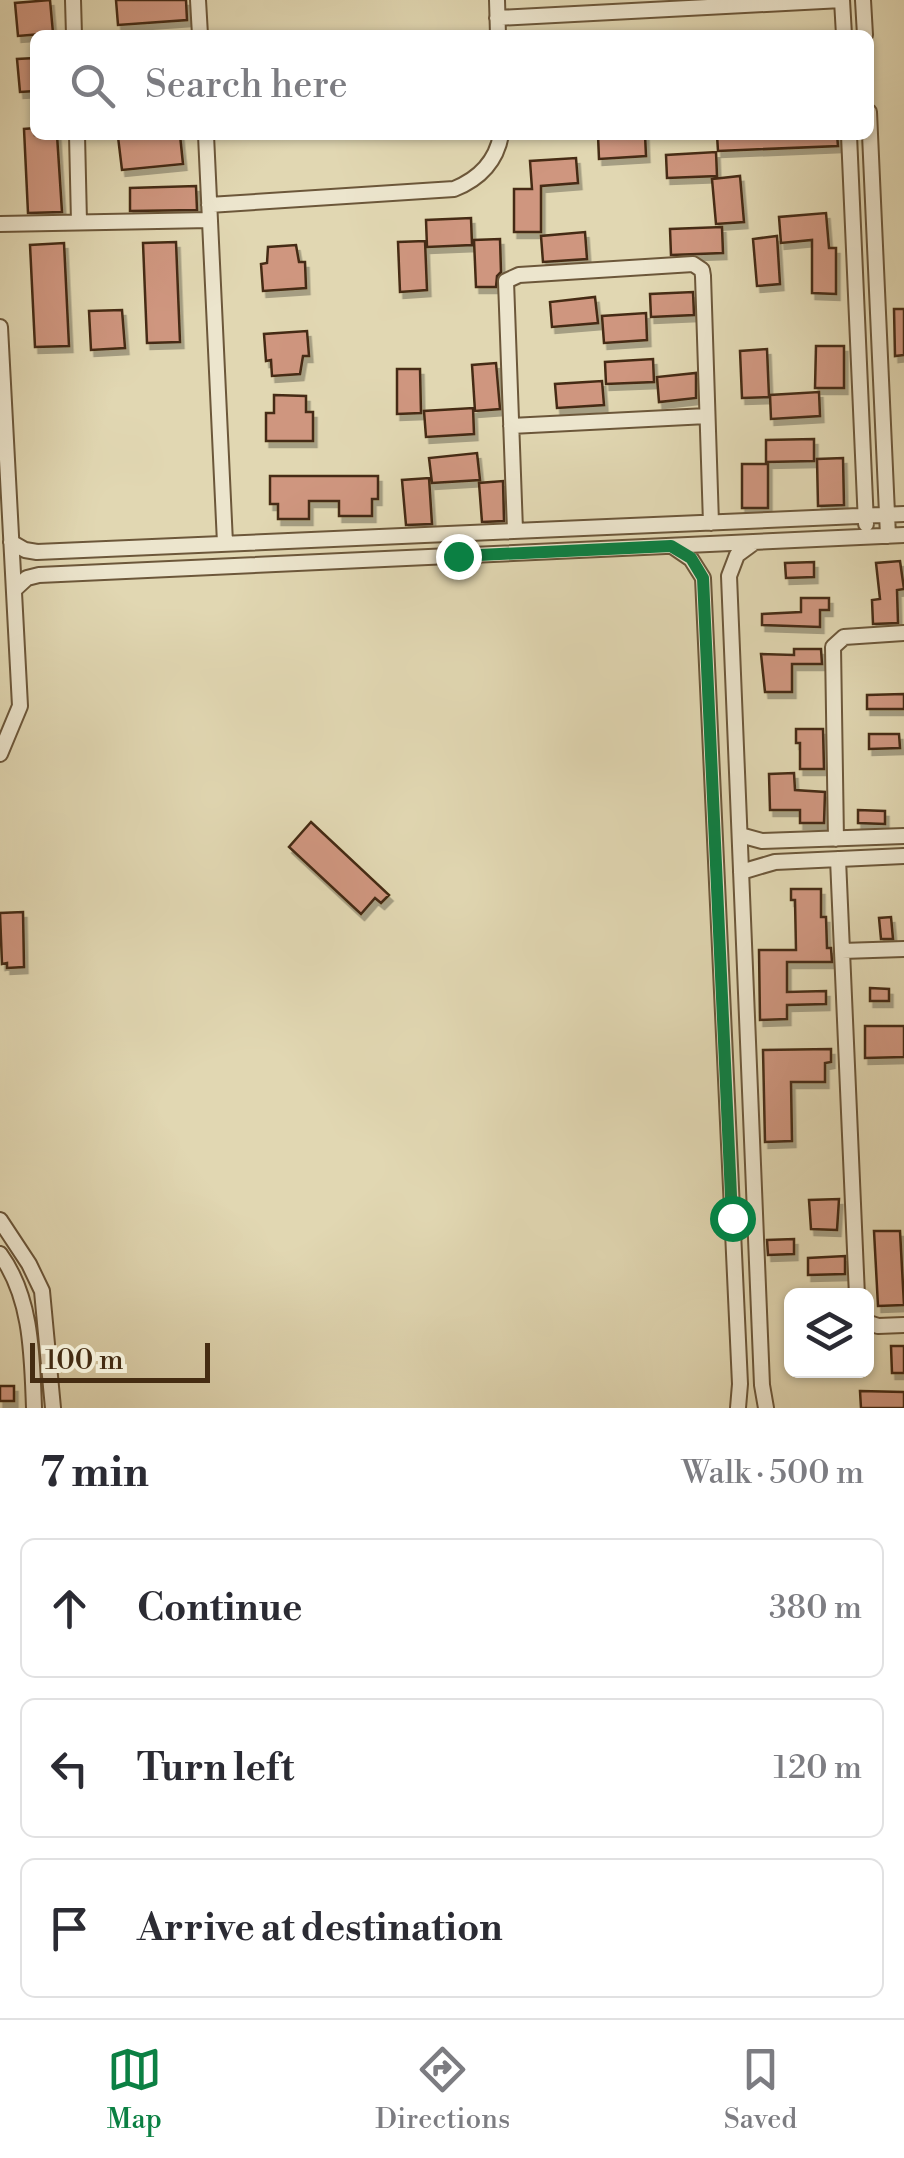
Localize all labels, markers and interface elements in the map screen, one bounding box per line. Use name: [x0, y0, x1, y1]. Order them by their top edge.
search box: [30, 30, 874, 140]
icon: search: [65, 58, 120, 113]
text: Search here: [145, 62, 348, 109]
route end: [436, 534, 482, 580]
route start: [710, 1196, 756, 1242]
map controls: [784, 1288, 874, 1378]
button: layers: [784, 1288, 874, 1378]
scale bar: [30, 1338, 210, 1382]
text: 100 m: [45, 1343, 124, 1378]
text: 7 min: [40, 1447, 149, 1500]
text: Walk · 500 m: [681, 1453, 864, 1493]
icon: ahead: [42, 1581, 97, 1636]
text: Continue: [137, 1585, 302, 1632]
text: 380 m: [769, 1588, 862, 1628]
icon: left: [42, 1741, 97, 1796]
text: Turn left: [137, 1745, 294, 1792]
text: 120 m: [773, 1748, 862, 1788]
icon: arrive: [42, 1901, 97, 1956]
text: Arrive at destination: [137, 1905, 503, 1952]
tab: Map: [107, 2042, 162, 2137]
tab: Directions: [375, 2042, 510, 2137]
tab: Saved: [724, 2042, 797, 2137]

